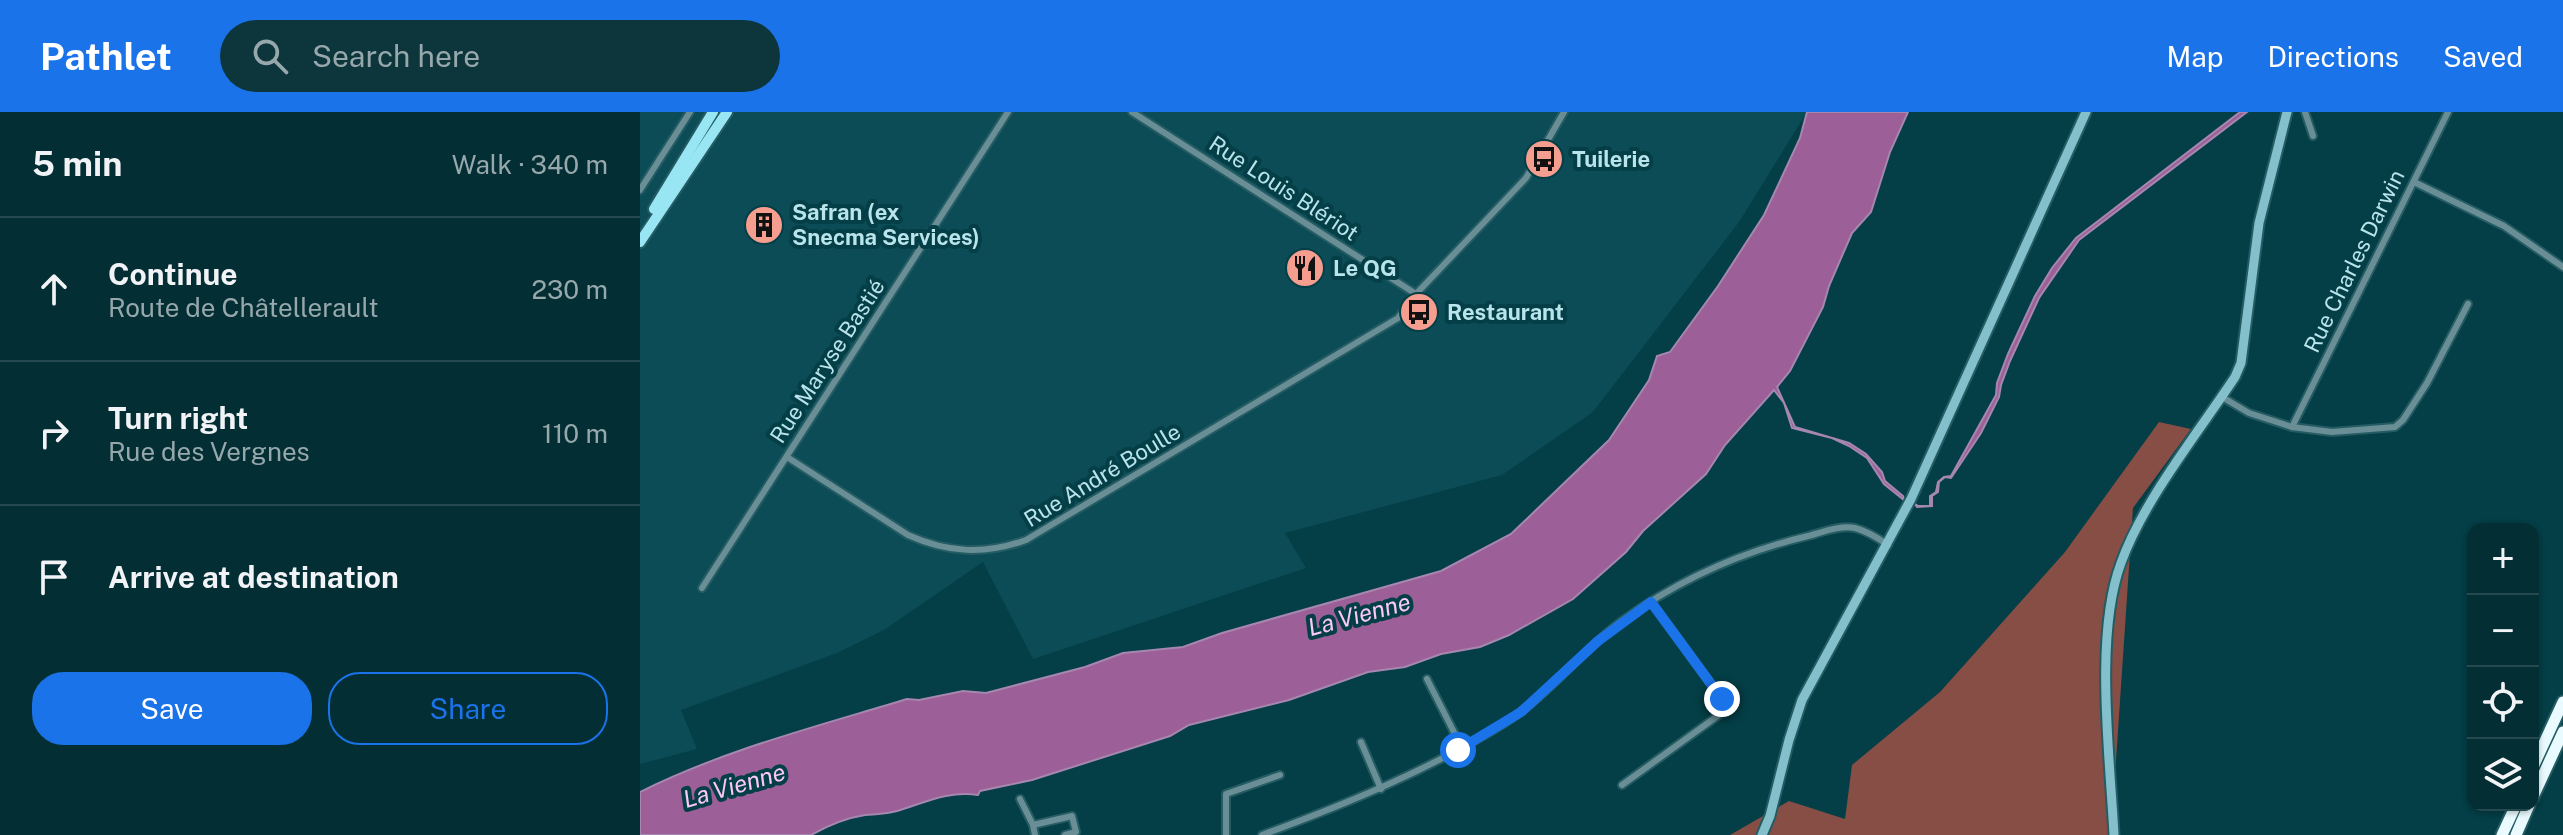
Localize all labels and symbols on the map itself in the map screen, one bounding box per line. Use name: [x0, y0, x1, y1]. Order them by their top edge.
street label: Rue Louis Blériot: [1205, 130, 1363, 246]
bus stop icon: Tuilerie: [1523, 138, 1565, 180]
place label: Tuilerie: [1572, 146, 1650, 172]
street label: Rue Charles Darwin: [2298, 165, 2410, 357]
place label: Safran (ex Snecma Services): [792, 199, 980, 250]
building icon: Safran (ex Snecma Services): [743, 204, 785, 246]
restaurant icon: Le QG: [1284, 247, 1326, 289]
place label: Le QG: [1333, 255, 1397, 281]
street label: Rue Maryse Bastié: [764, 274, 890, 448]
bus stop icon: Restaurant: [1398, 291, 1440, 333]
place label: Restaurant: [1447, 299, 1564, 325]
street label: Rue André Boulle: [1019, 418, 1185, 532]
water label: La Vienne: [1305, 587, 1413, 641]
route end: [1704, 681, 1740, 717]
route start: [1440, 732, 1476, 768]
water label: La Vienne: [680, 757, 788, 813]

